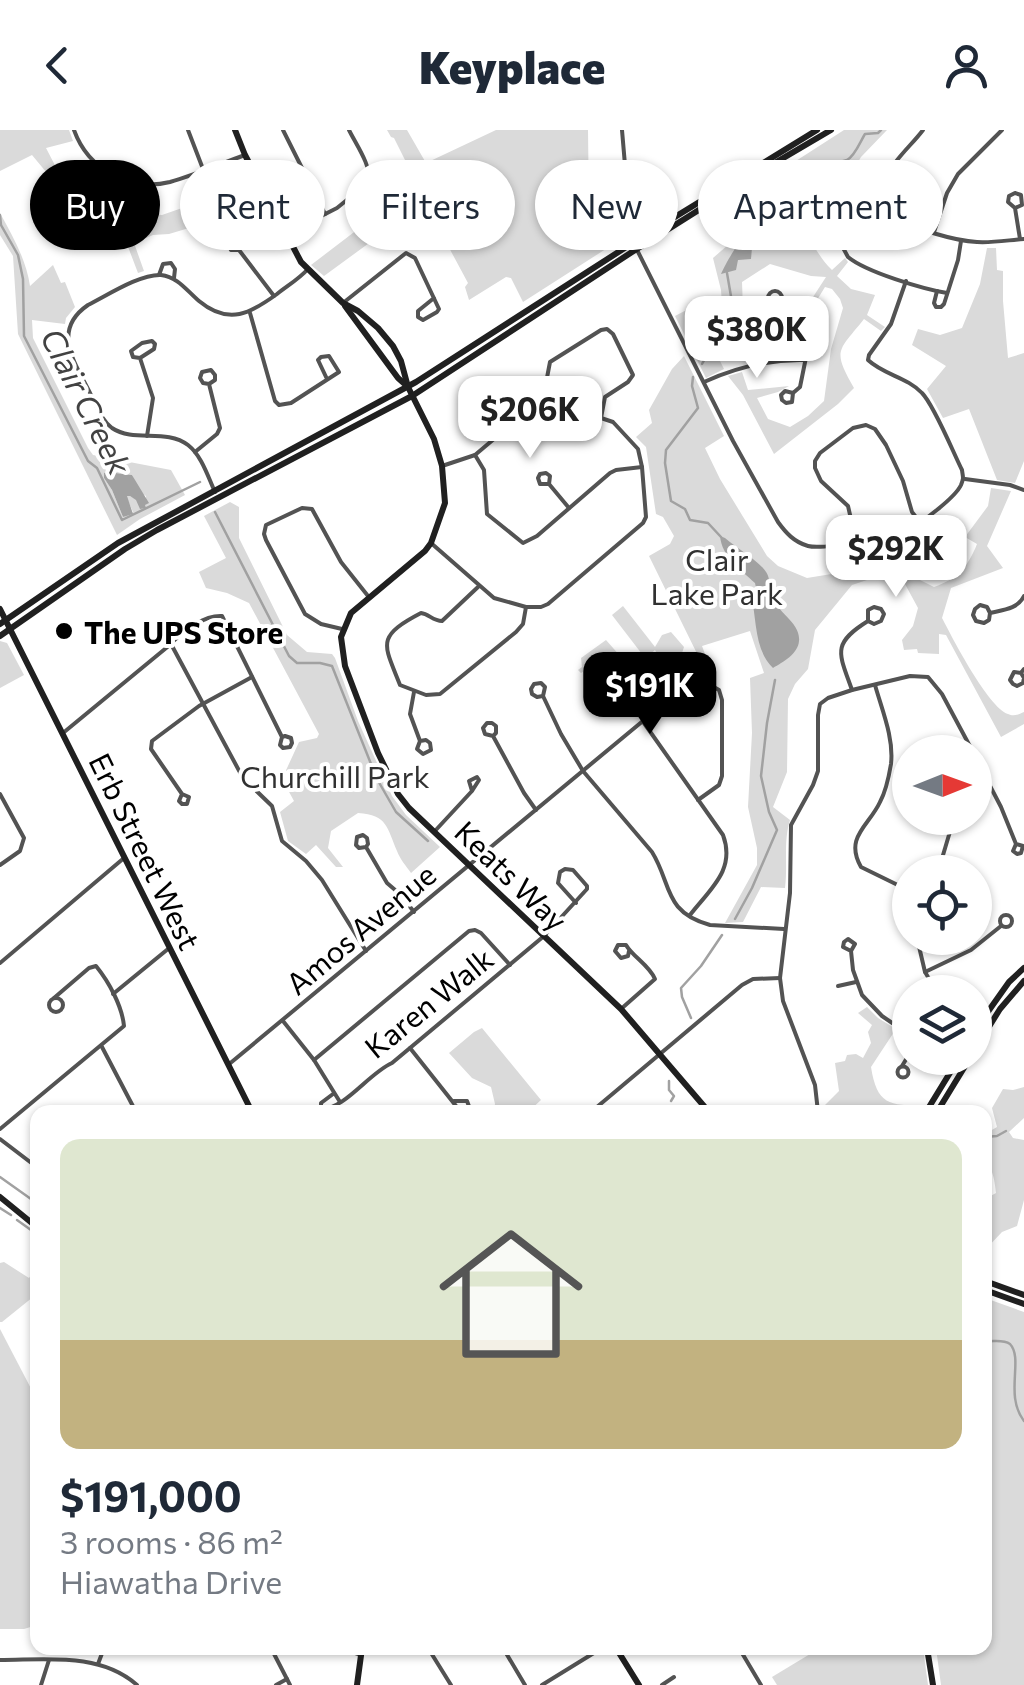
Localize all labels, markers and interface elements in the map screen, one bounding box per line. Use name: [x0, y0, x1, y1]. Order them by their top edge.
icon: back: [30, 38, 85, 93]
text: Keyplace: [419, 38, 605, 93]
icon: person: [939, 38, 994, 93]
chip: Buy: [30, 160, 160, 250]
chip: Rent: [180, 160, 325, 250]
chip: Filters: [345, 160, 515, 250]
chip: New: [535, 160, 678, 250]
chip: Apartment: [698, 160, 943, 250]
pin: $380K: [687, 296, 827, 381]
text: $380K: [707, 308, 807, 348]
water label: Clair Creek: [33, 321, 141, 482]
pin: $206K: [460, 376, 600, 461]
text: $206K: [480, 388, 580, 428]
pin: $292K: [826, 515, 966, 600]
text: $292K: [848, 527, 944, 567]
park label: Clair Lake Park: [651, 540, 783, 611]
place label: The UPS Store: [84, 613, 283, 650]
marker: The UPS Store: [53, 620, 75, 642]
pin: $191K: [580, 652, 720, 737]
text: $191K: [605, 664, 695, 704]
north arrow: [892, 735, 992, 835]
map controls: [892, 735, 992, 1075]
street label: Erb Street West: [82, 747, 210, 955]
park label: Churchill Park: [240, 757, 430, 794]
street label: Keats Way: [448, 812, 576, 938]
street label: Amos Avenue: [278, 855, 442, 1001]
button: locate: [892, 855, 992, 955]
street label: Karen Walk: [356, 939, 500, 1065]
button: layers: [892, 975, 992, 1075]
icon: home: [421, 1204, 601, 1384]
text: $191,000: [60, 1469, 242, 1521]
text: 3 rooms · 86 m²: [60, 1521, 283, 1561]
text: Hiawatha Drive: [60, 1561, 282, 1601]

